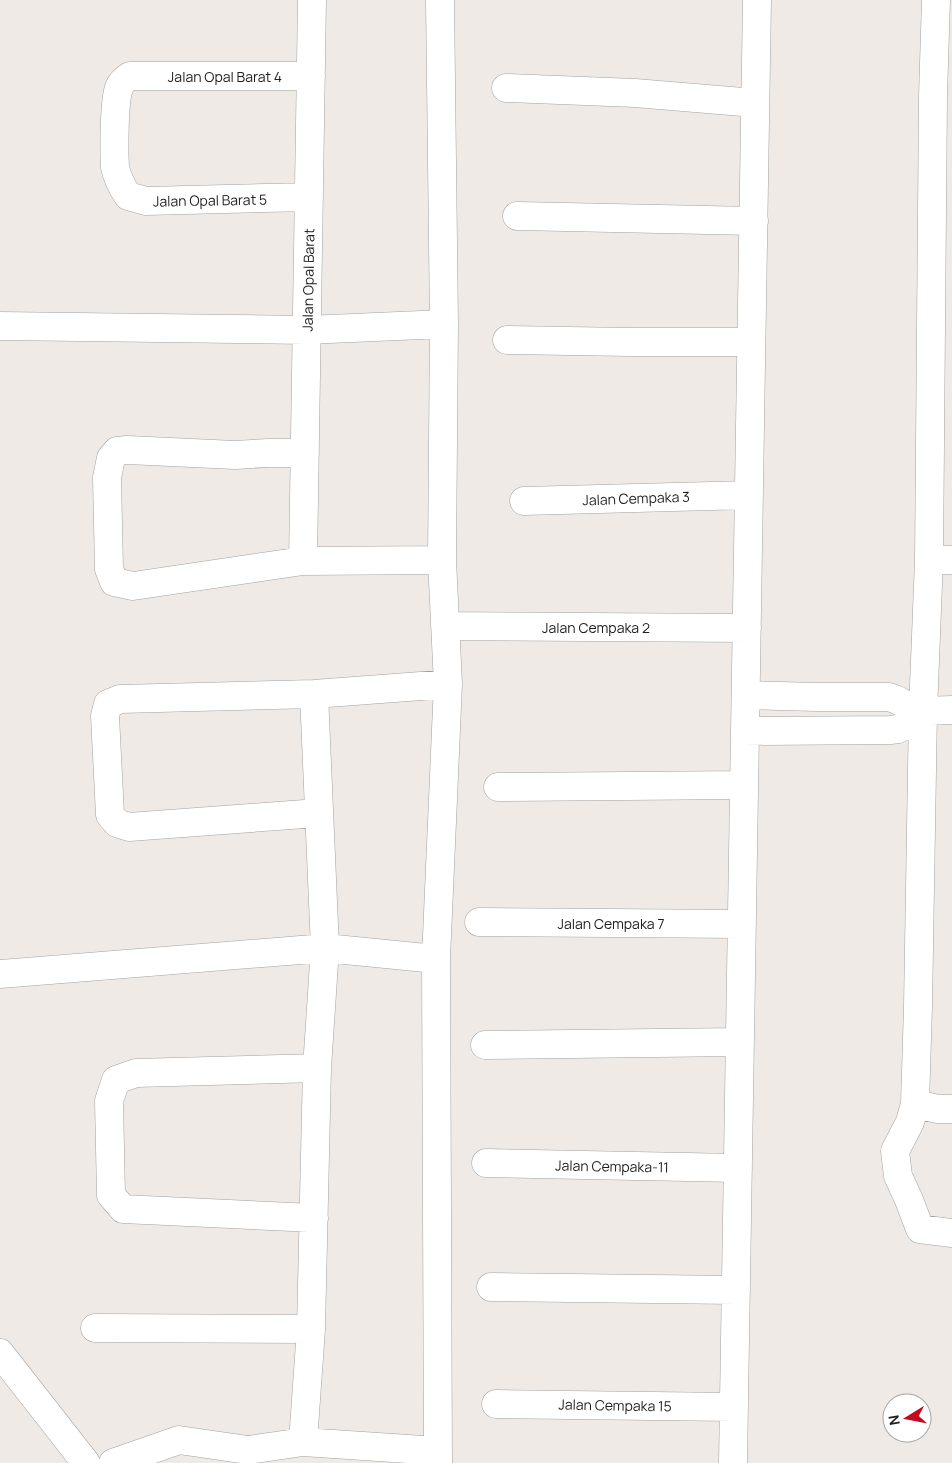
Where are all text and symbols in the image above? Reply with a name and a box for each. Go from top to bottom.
street label: Jalan Opal Barat 4 [168,67,282,86]
street label: Jalan Opal Barat 5 [153,190,267,210]
street label: Jalan Opal Barat [298,228,318,332]
street label: Jalan Cempaka 3 [582,487,690,509]
street label: Jalan Cempaka 2 [542,618,650,637]
street label: Jalan Cempaka 7 [558,914,664,933]
street label: Jalan Cempaka-11 [555,1156,669,1176]
north arrow [882,1393,932,1443]
street label: Jalan Cempaka 15 [558,1395,672,1415]
text: N [883,1414,904,1427]

